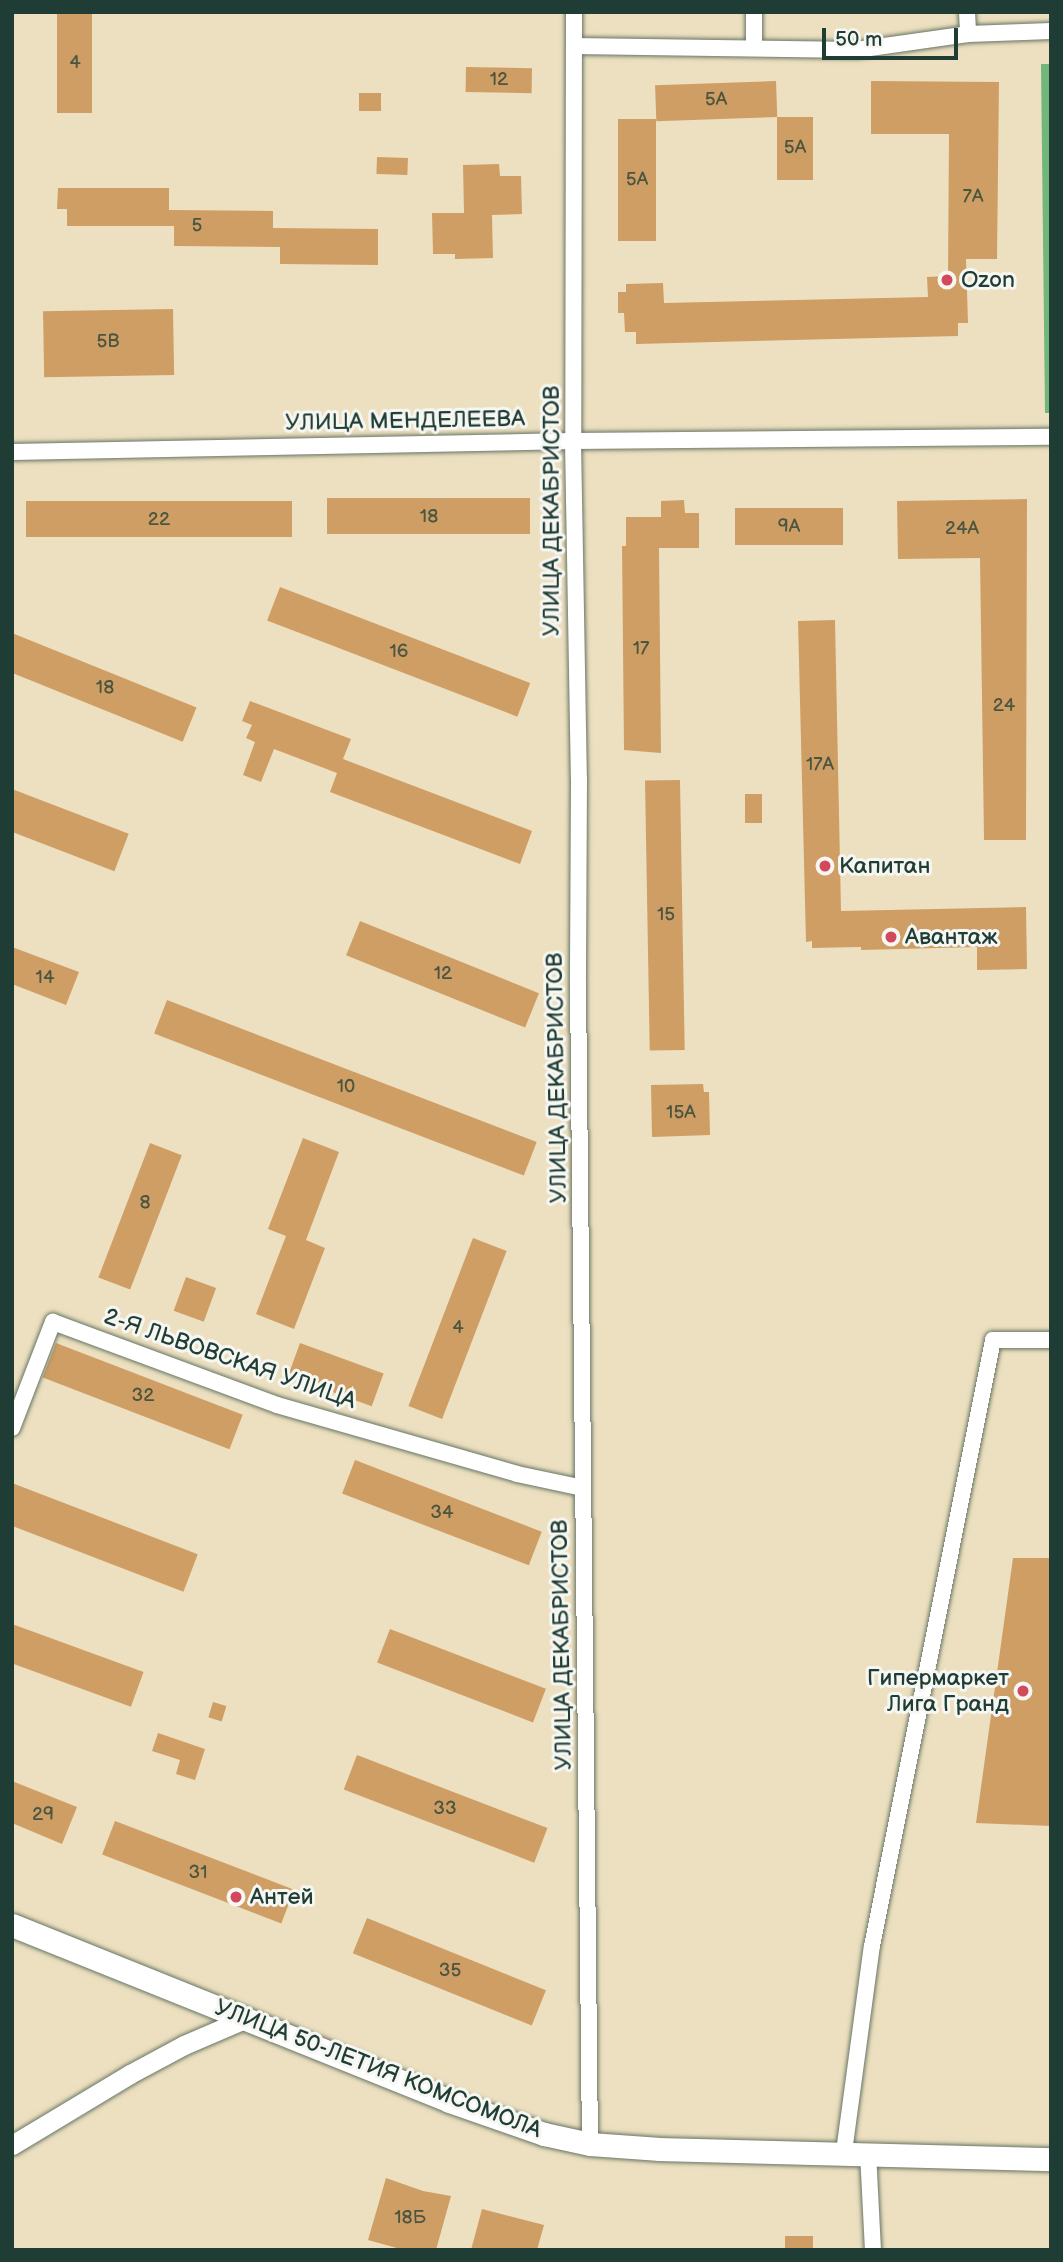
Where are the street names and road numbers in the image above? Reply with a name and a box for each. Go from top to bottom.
street label: УЛИЦА ДЕКАБРИСТОВ [538,386,566,636]
street label: УЛИЦА МЕНДЕЛЕЕВА [285,405,525,437]
street label: УЛИЦА ДЕКАБРИСТОВ [541,952,573,1204]
street label: 2-Я ЛЬВОВСКАЯ УЛИЦА [100,1303,360,1415]
street label: УЛИЦА ДЕКАБРИСТОВ [546,1519,578,1771]
street label: УЛИЦА 50-ЛЕТИЯ КОМСОМОЛА [211,1994,545,2144]

